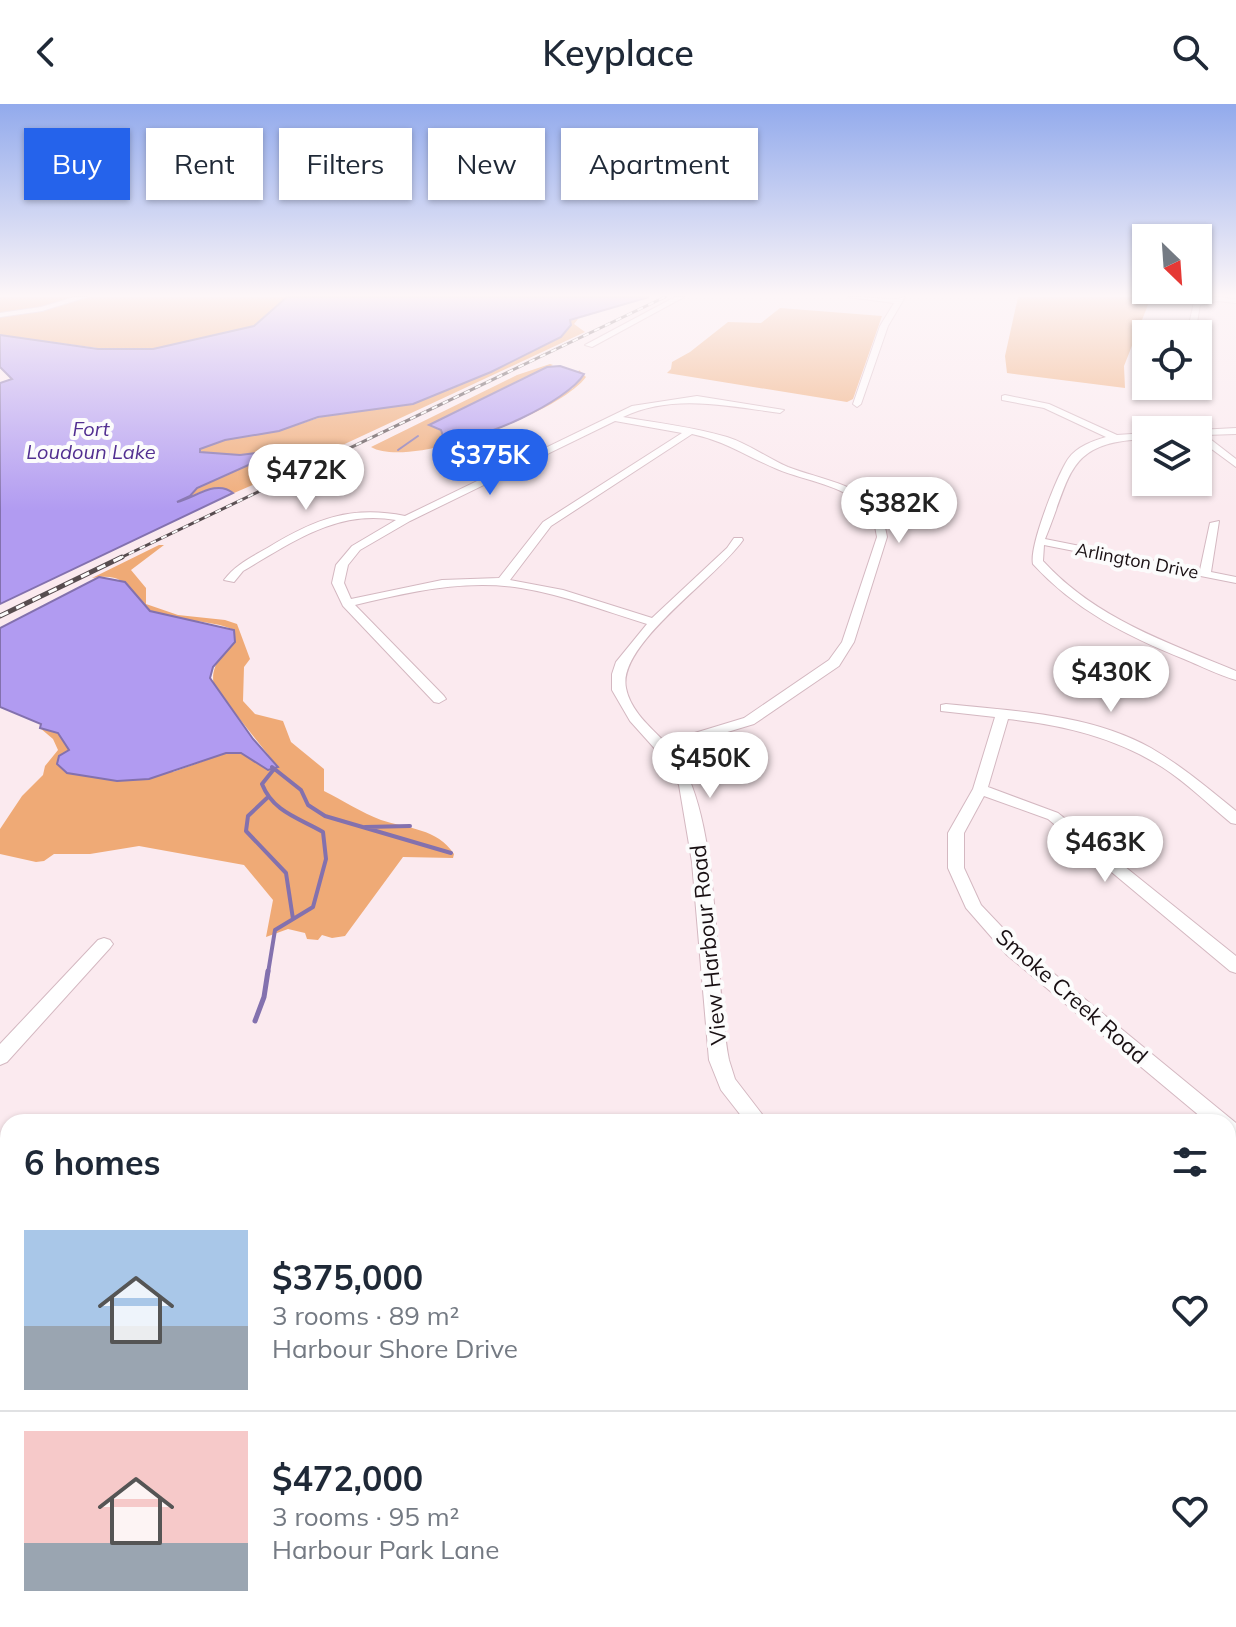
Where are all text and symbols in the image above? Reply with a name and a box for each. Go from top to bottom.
icon: back [24,30,68,74]
text: Keyplace [542,30,694,75]
icon: search [1168,30,1212,74]
chip: Buy [24,128,130,200]
chip: Rent [146,128,263,200]
chip: Filters [279,128,412,200]
chip: New [428,128,545,200]
chip: Apartment [561,128,758,200]
north arrow [1132,224,1212,304]
map controls [1132,224,1212,496]
button: locate [1132,320,1212,400]
water label: Fort Loudoun Lake [26,416,156,464]
button: layers [1132,416,1212,496]
pin: $375K [434,429,546,497]
text: $375K [450,438,530,471]
pin: $472K [250,444,362,512]
text: $472K [266,453,346,486]
pin: $382K [843,477,955,545]
text: $382K [859,486,939,519]
street label: Arlington Drive [1074,537,1201,584]
pin: $430K [1055,646,1167,714]
text: $430K [1071,655,1151,688]
pin: $450K [654,732,766,800]
text: $450K [670,741,750,774]
pin: $463K [1049,816,1161,884]
text: $463K [1065,825,1145,858]
street label: View Harbour Road [684,843,732,1047]
street label: Smoke Creek Road [990,922,1154,1070]
icon: filters [1168,1140,1212,1184]
text: 6 homes [24,1141,161,1184]
text: $375,000 [272,1256,423,1299]
icon: home [88,1262,184,1358]
icon: heart [1168,1288,1212,1332]
text: 3 rooms · 89 m² [272,1299,459,1332]
text: Harbour Shore Drive [272,1332,518,1365]
text: $472,000 [272,1457,423,1500]
icon: home [88,1463,184,1559]
icon: heart [1168,1489,1212,1533]
text: 3 rooms · 95 m² [272,1500,459,1533]
text: Harbour Park Lane [272,1533,499,1566]

